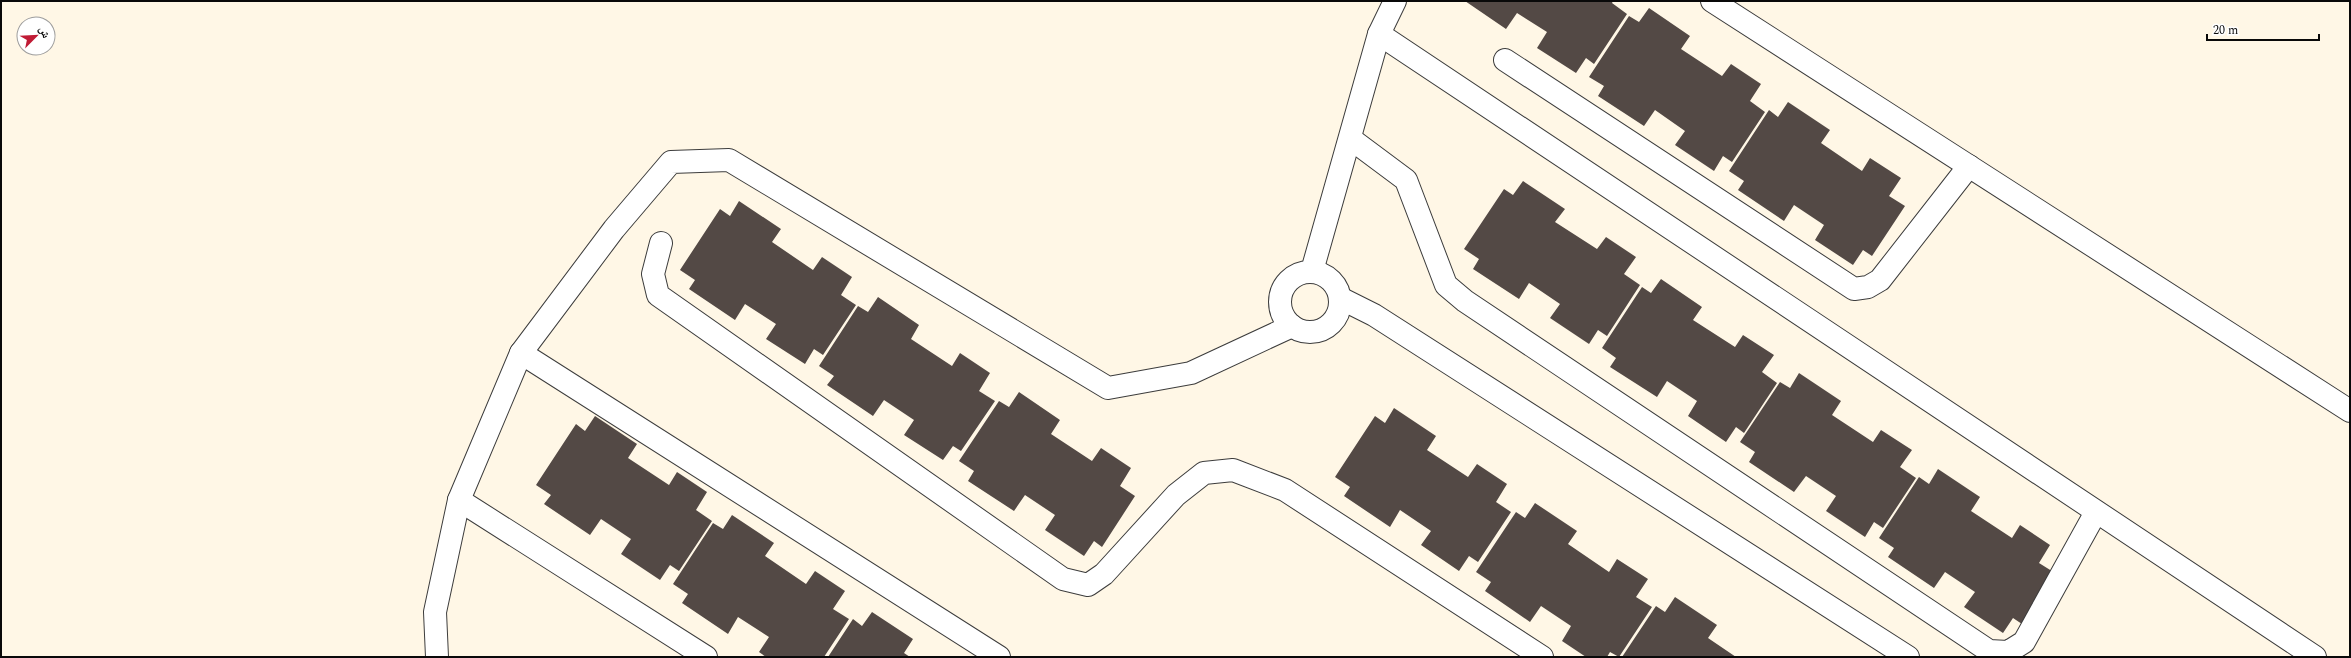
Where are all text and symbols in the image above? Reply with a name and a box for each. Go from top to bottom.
north arrow [16,16,56,56]
scale bar [2207,16,2319,42]
text: 20 m [2213,21,2238,40]
text: ش [35,23,55,41]

